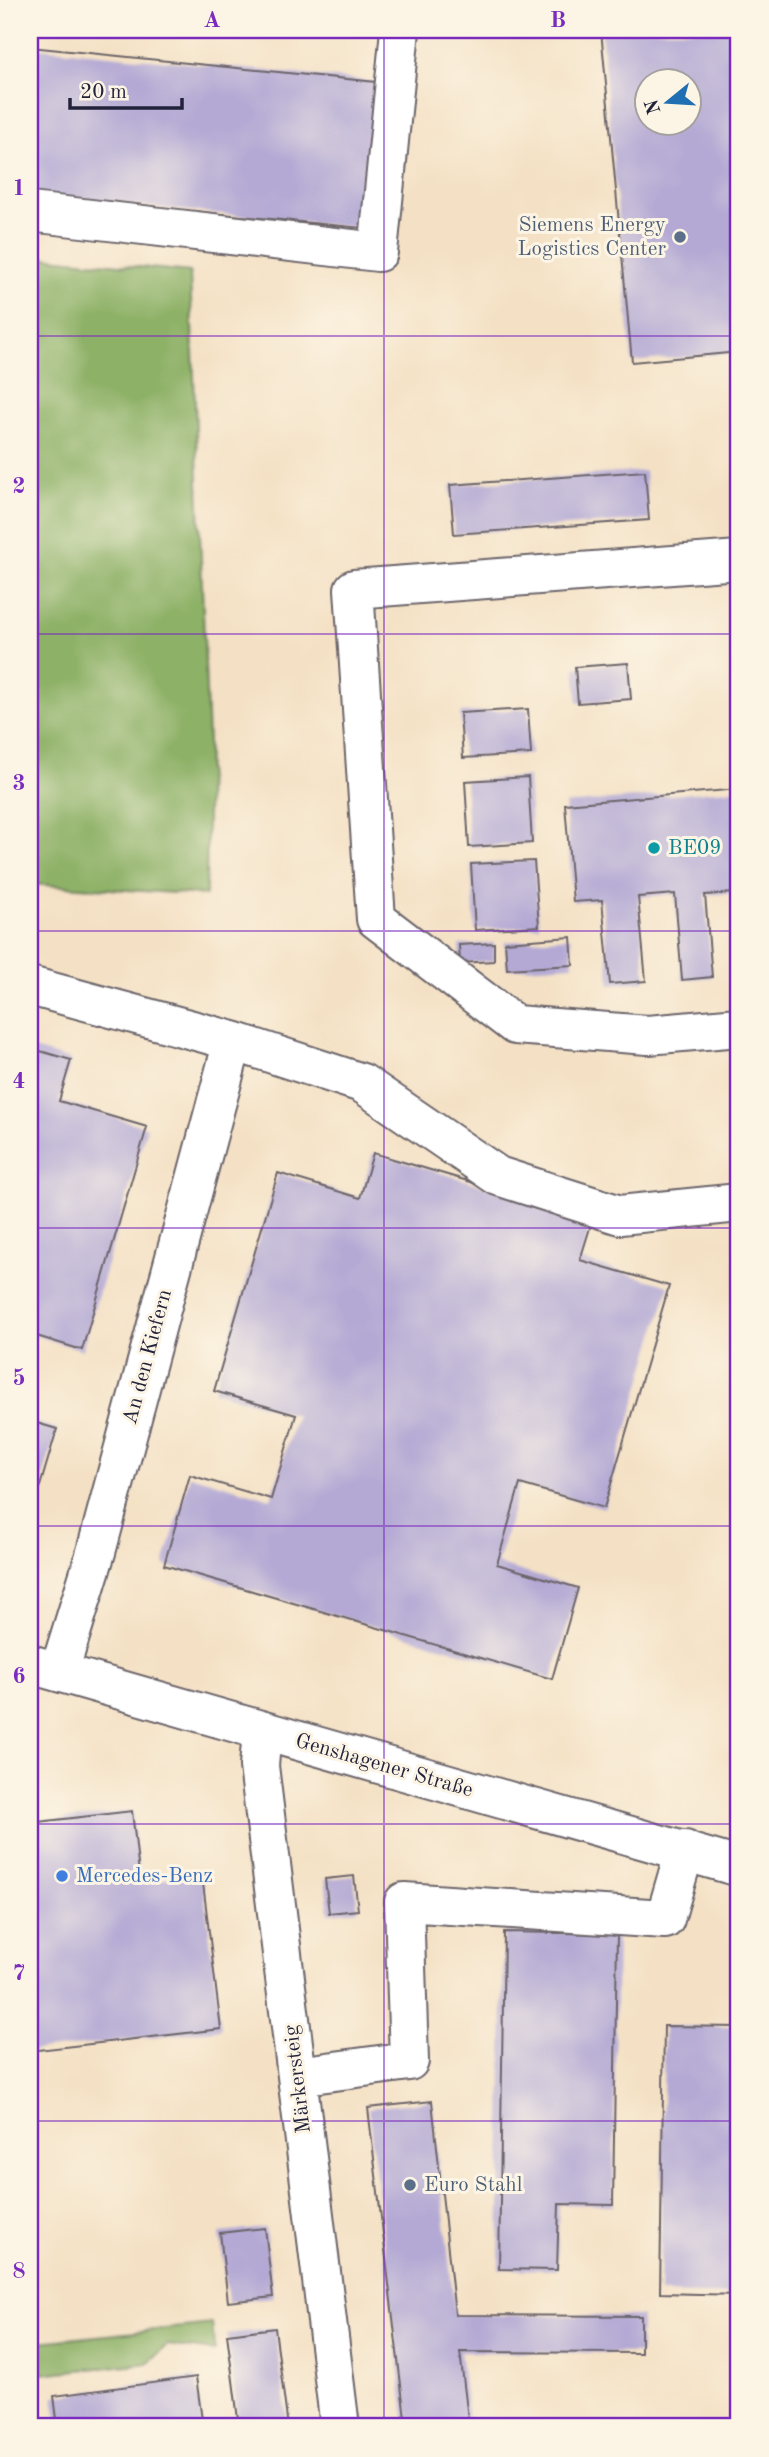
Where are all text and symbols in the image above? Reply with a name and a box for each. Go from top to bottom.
text: A [203,9,221,32]
text: B [550,9,566,32]
scale bar [70,66,182,110]
north arrow [632,66,702,136]
text: 20 m [80,82,127,103]
text: N [643,96,665,116]
text: 1 [12,177,26,200]
place label: Siemens Energy Logistics Center [518,215,666,260]
marker: Siemens Energy Logistics Center [672,229,688,245]
text: 2 [12,475,26,498]
text: 3 [12,772,26,795]
place label: BE09 [668,838,721,859]
marker: BE09 [646,840,662,856]
text: 4 [12,1070,26,1093]
street label: An den Kiefern [120,1287,176,1427]
text: 5 [12,1367,26,1390]
text: 6 [12,1665,26,1688]
street label: Genshagener Straße [293,1731,475,1801]
place label: Mercedes-Benz [76,1866,213,1887]
marker: Mercedes-Benz [54,1868,70,1884]
text: 7 [12,1962,26,1985]
street label: Märkersteig [281,2023,315,2134]
place label: Euro Stahl [424,2175,523,2196]
marker: Euro Stahl [402,2177,418,2193]
text: 8 [12,2260,26,2283]

